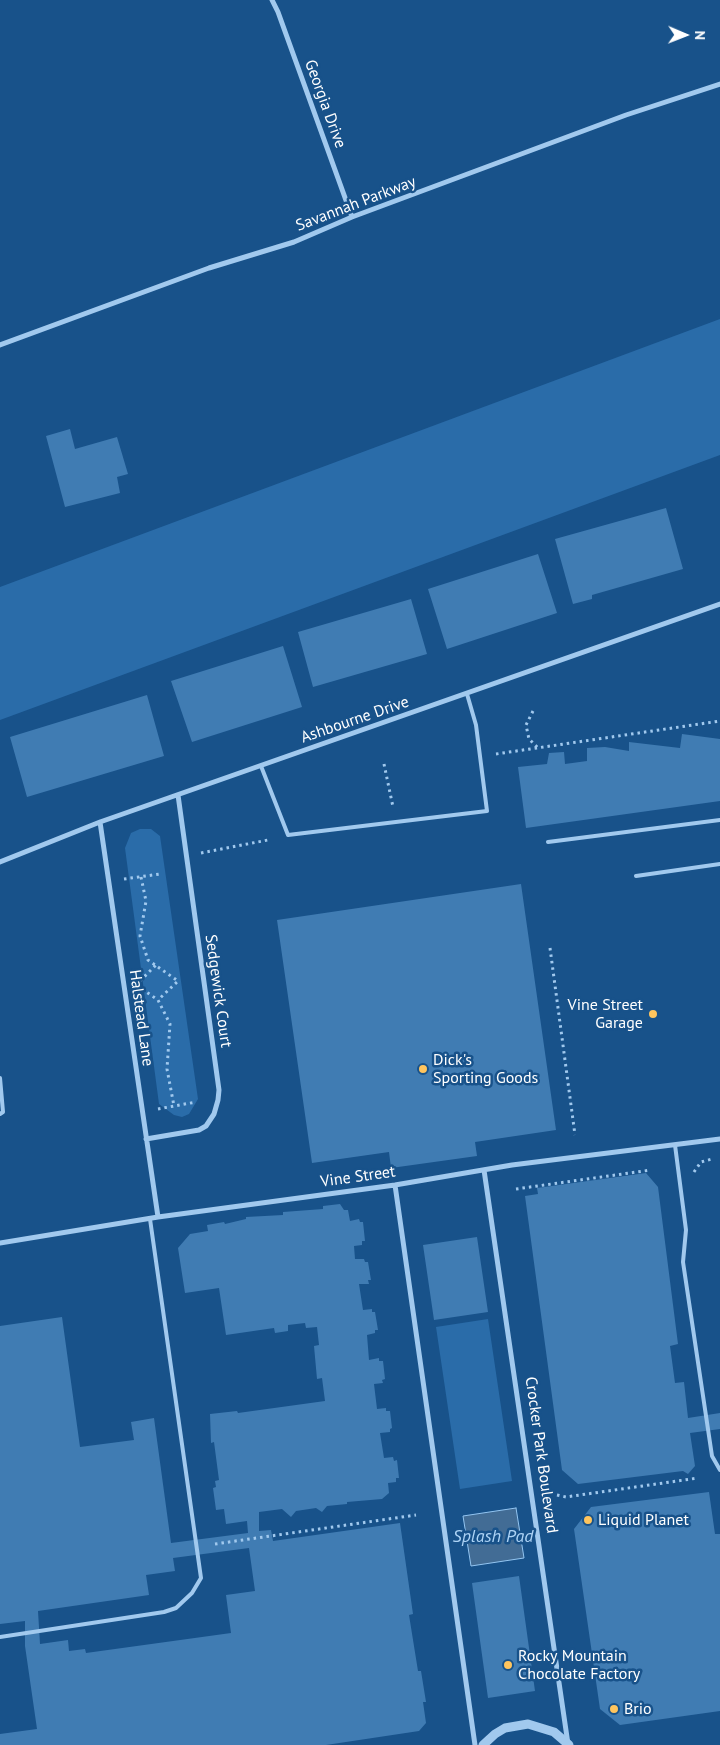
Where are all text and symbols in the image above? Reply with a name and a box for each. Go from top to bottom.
north arrow [660,10,710,60]
text: N [691,30,709,40]
street label: Georgia Drive [300,57,350,151]
street label: Savannah Parkway [293,172,419,236]
street label: Ashbourne Drive [298,693,412,747]
street label: Sedgewick Court [201,933,235,1049]
street label: Halstead Lane [125,969,157,1067]
place label: Vine Street Garage [568,995,643,1033]
marker: Vine Street Garage [647,1008,659,1020]
place label: Dick's Sporting Goods [433,1050,538,1088]
marker: Dick's Sporting Goods [417,1063,429,1075]
street label: Vine Street [319,1162,397,1192]
street label: Crocker Park Boulevard [521,1376,561,1534]
place label: Liquid Planet [598,1510,689,1530]
marker: Liquid Planet [582,1514,594,1526]
water label: Splash Pad [453,1526,533,1548]
place label: Rocky Mountain Chocolate Factory [518,1646,640,1684]
marker: Rocky Mountain Chocolate Factory [502,1659,514,1671]
place label: Brio [624,1699,652,1719]
marker: Brio [608,1703,620,1715]

